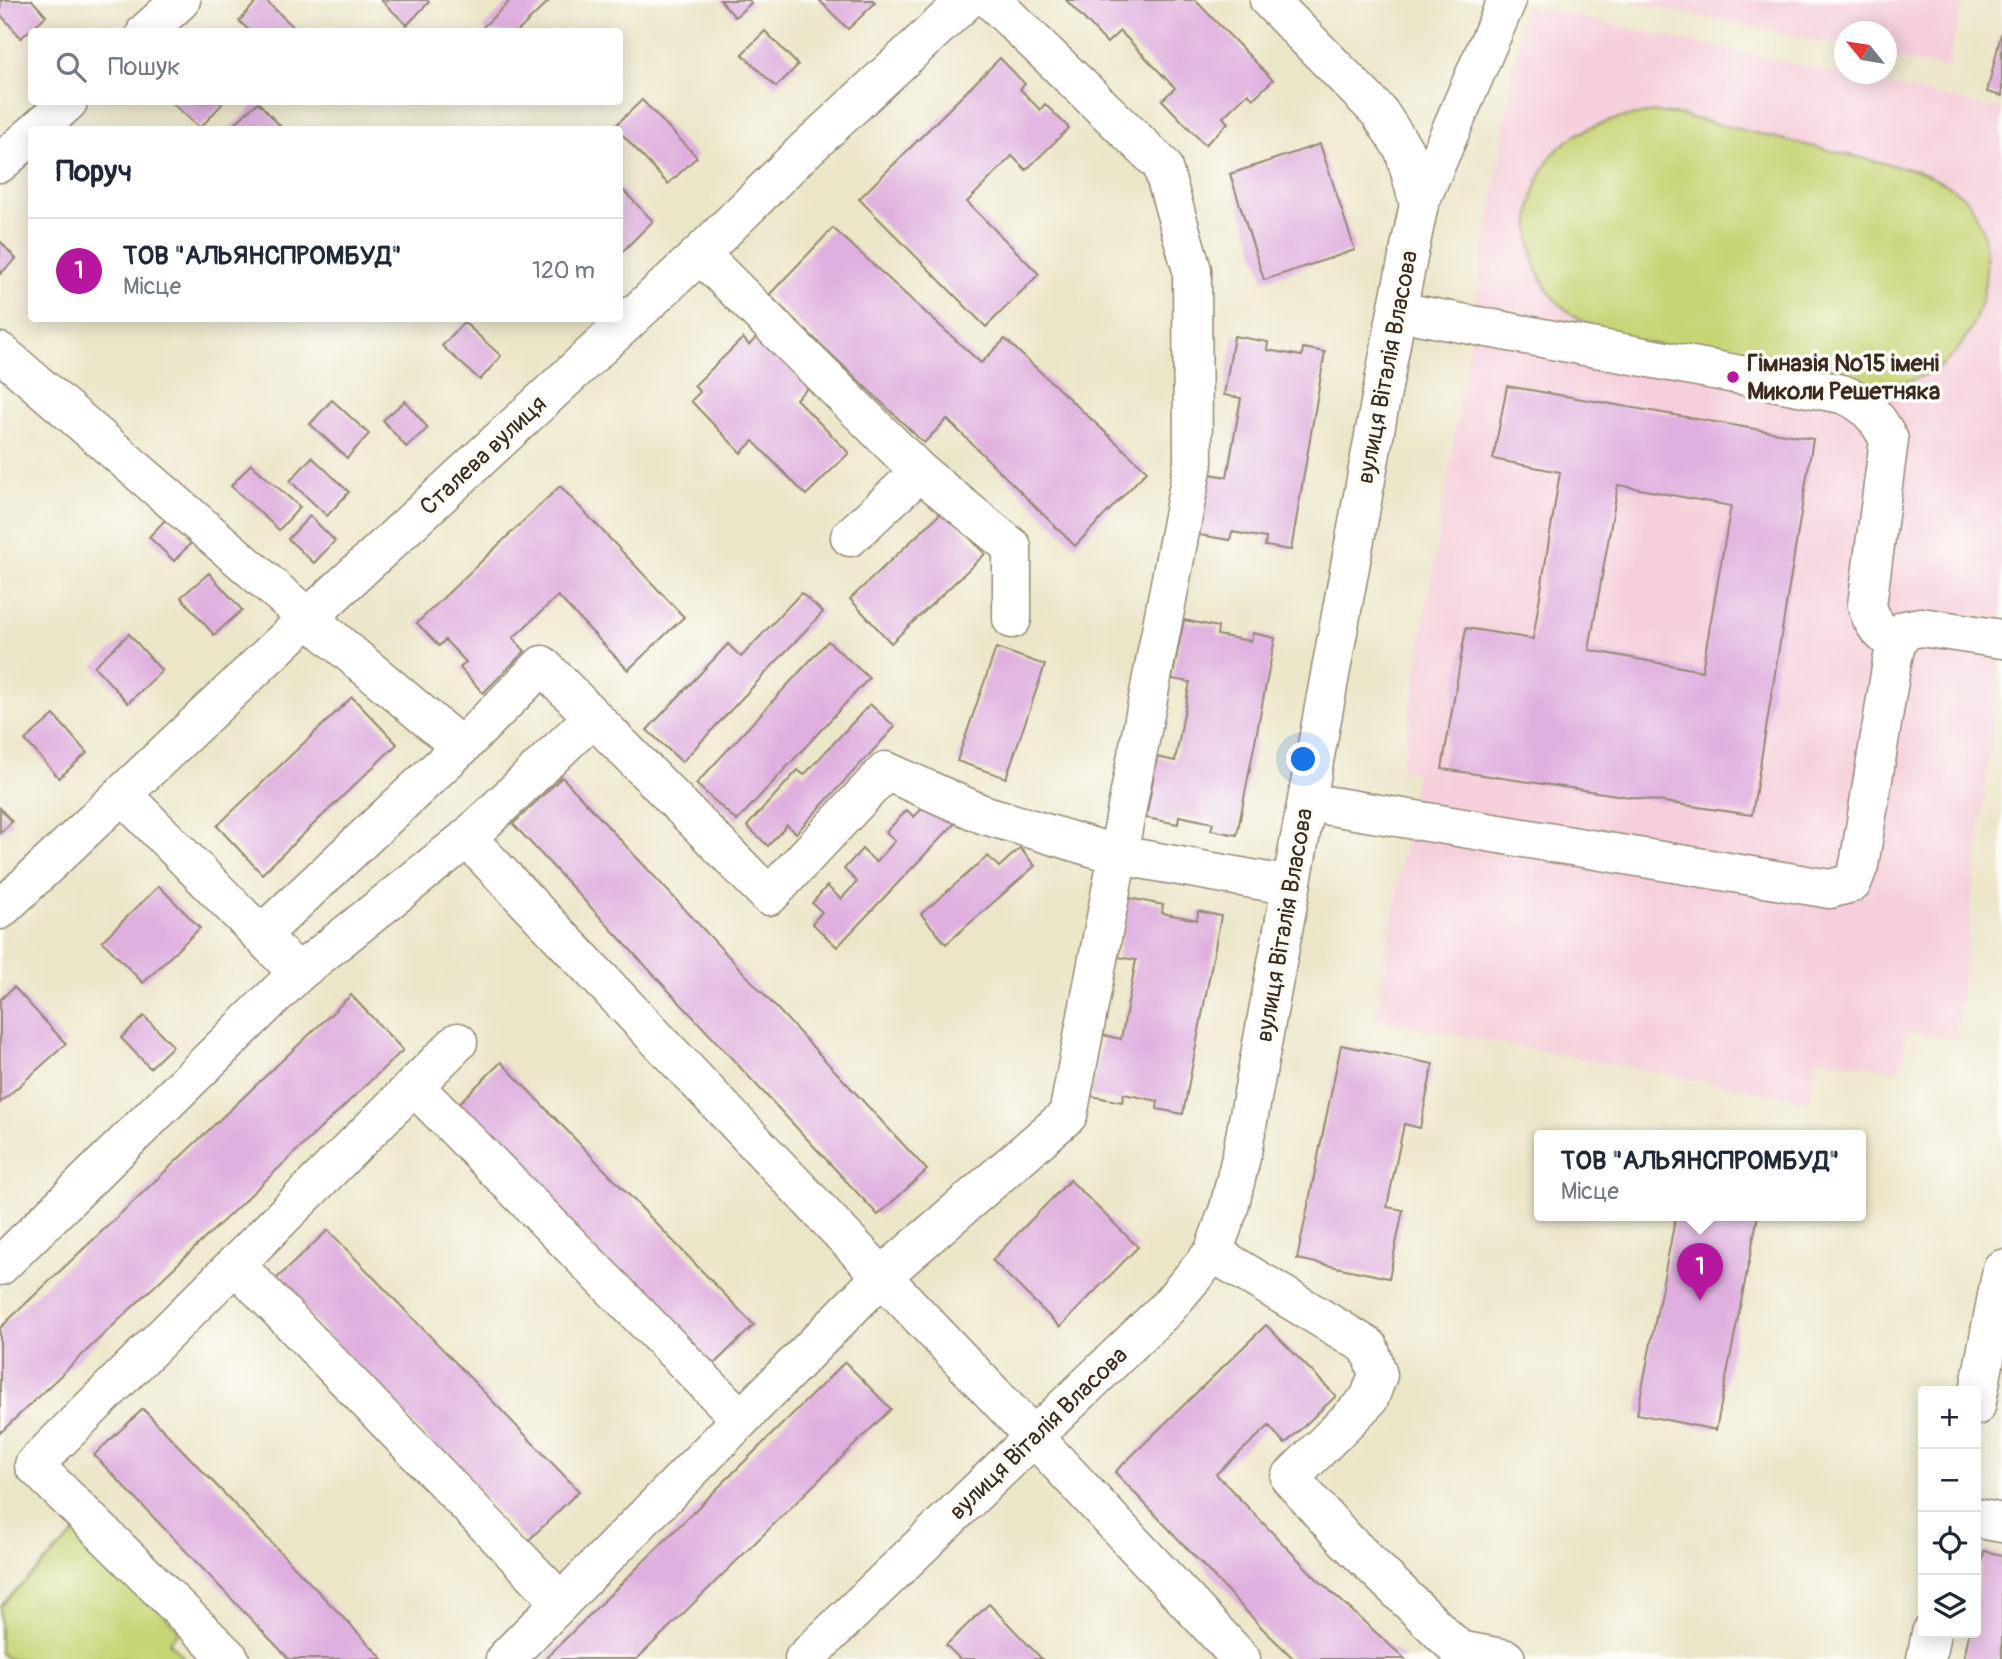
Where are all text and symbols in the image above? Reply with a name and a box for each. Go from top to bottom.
north arrow [1834,21,1897,84]
search box [28,28,623,105]
icon: search [52,48,90,86]
text: Пошук [108,51,181,83]
text: Поруч [56,153,132,190]
text: ТОВ "АЛЬЯНСПРОМБУД" [123,240,402,272]
street label: вулиця Віталія Власова [1351,248,1424,486]
text: 1 [75,256,84,285]
text: 120 m [532,256,595,285]
text: Місце [123,272,181,301]
place label: Гімназія №15 імені Миколи Решетняка [1747,349,1940,406]
marker: Гімназія №15 імені Миколи Решетняка [1725,369,1741,385]
street label: Сталева вулиця [414,389,553,521]
your location [1286,742,1320,776]
street label: вулиця Віталія Власова [1250,806,1319,1044]
popup [1534,1130,1866,1221]
text: ТОВ "АЛЬЯНСПРОМБУД" [1561,1145,1839,1177]
text: Місце [1561,1177,1619,1206]
pin: 1 [1677,1243,1723,1301]
street label: вулиця Віталія Власова [943,1341,1134,1526]
map controls [1918,1386,1981,1638]
button: + [1918,1386,1981,1449]
button: − [1918,1449,1981,1512]
button: locate [1918,1512,1981,1575]
button: layers [1918,1575,1981,1638]

